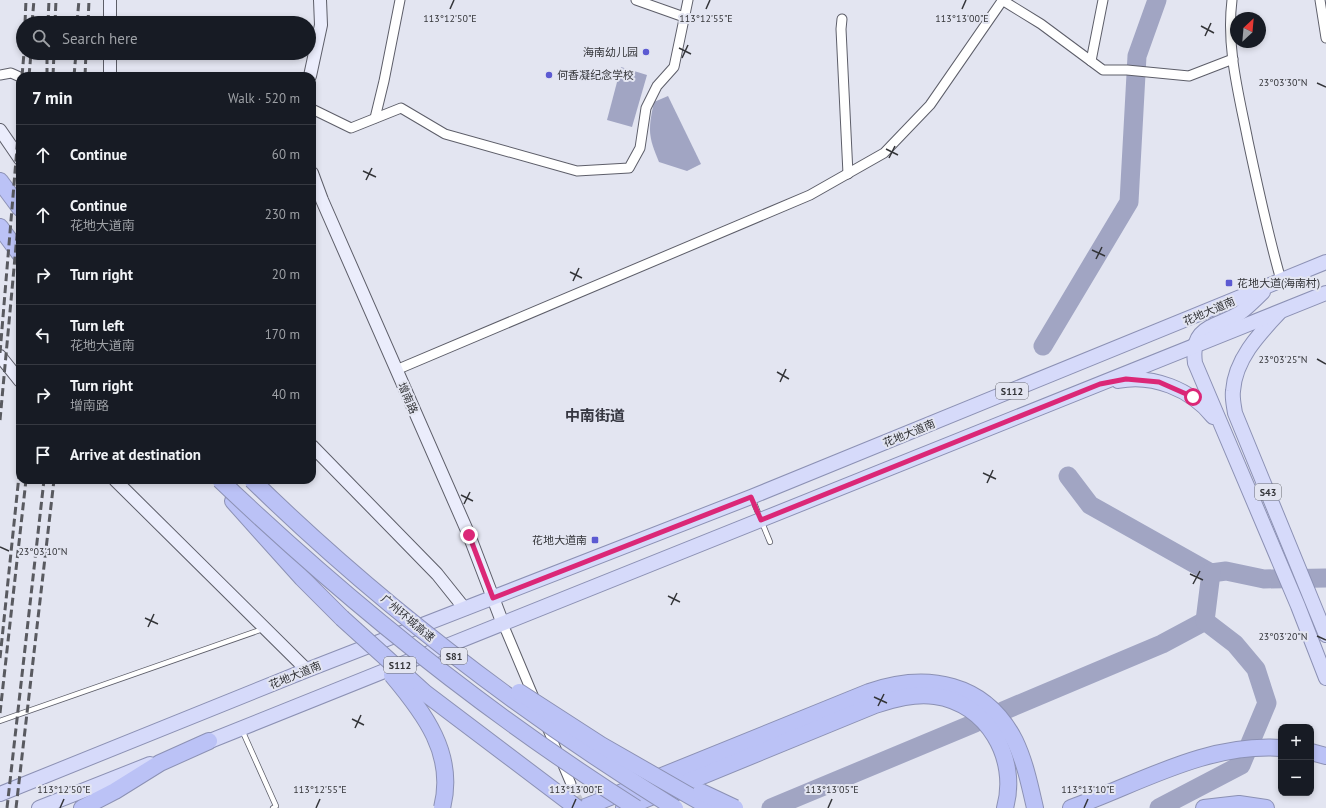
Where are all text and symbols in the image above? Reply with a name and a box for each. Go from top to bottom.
text: 113°12'50"E [423,12,477,25]
text: 113°12'55"E [679,12,733,25]
text: 113°13'00"E [935,12,989,25]
north arrow [1230,12,1266,48]
search box [16,16,316,60]
icon: search [30,27,52,49]
text: Search here [62,29,138,48]
place label: 海南幼儿园 [583,45,638,59]
marker: 海南幼儿园 [641,47,651,57]
place label: 何香凝纪念学校 [557,68,634,82]
marker: 何香凝纪念学校 [544,70,554,80]
text: 23°03'30"N [1258,76,1308,89]
text: 7 min [32,87,73,109]
text: Walk · 520 m [228,90,300,107]
icon: ahead [32,144,54,166]
text: Continue [70,145,127,164]
text: 60 m [272,146,300,163]
text: Continue [70,196,127,215]
icon: ahead [32,204,54,226]
text: 230 m [265,206,300,223]
text: 花地大道南 [70,217,135,234]
icon: right [32,264,54,286]
text: Turn right [70,265,133,284]
text: 20 m [272,266,300,283]
place label: 花地大道(海南村) [1237,276,1320,290]
marker: 花地大道(海南村) [1224,278,1234,288]
street label: 花地大道南 [1181,294,1237,328]
text: Turn left [70,316,124,335]
icon: left [32,324,54,346]
text: 170 m [265,326,300,343]
text: 花地大道南 [70,337,135,354]
text: 23°03'25"N [1258,353,1308,366]
text: Turn right [70,376,133,395]
street label: 增南路 [395,380,421,416]
road number: S112 [996,383,1028,399]
icon: right [32,384,54,406]
text: 40 m [272,386,300,403]
route start [1184,388,1202,406]
text: 增南路 [70,397,109,414]
district label: 中南街道 [565,406,625,425]
street label: 花地大道南 [881,416,937,450]
icon: arrive [32,444,54,466]
text: Arrive at destination [70,445,201,464]
road number: S43 [1255,484,1281,500]
route end [460,526,478,544]
place label: 花地大道南 [532,533,587,547]
marker: 花地大道南 [590,535,600,545]
text: 23°03'10"N [18,545,68,558]
street label: 广州环城高速 [378,591,438,645]
text: 23°03'20"N [1258,630,1308,643]
road number: S81 [441,648,467,664]
road number: S112 [384,657,416,673]
street label: 花地大道南 [267,658,323,692]
map controls [1278,724,1314,796]
button: + [1278,724,1314,760]
button: − [1278,760,1314,796]
text: 113°12'50"E [37,783,91,796]
text: 113°12'55"E [293,783,347,796]
text: 113°13'00"E [549,783,603,796]
text: 113°13'05"E [805,783,859,796]
text: 113°13'10"E [1061,783,1115,796]

